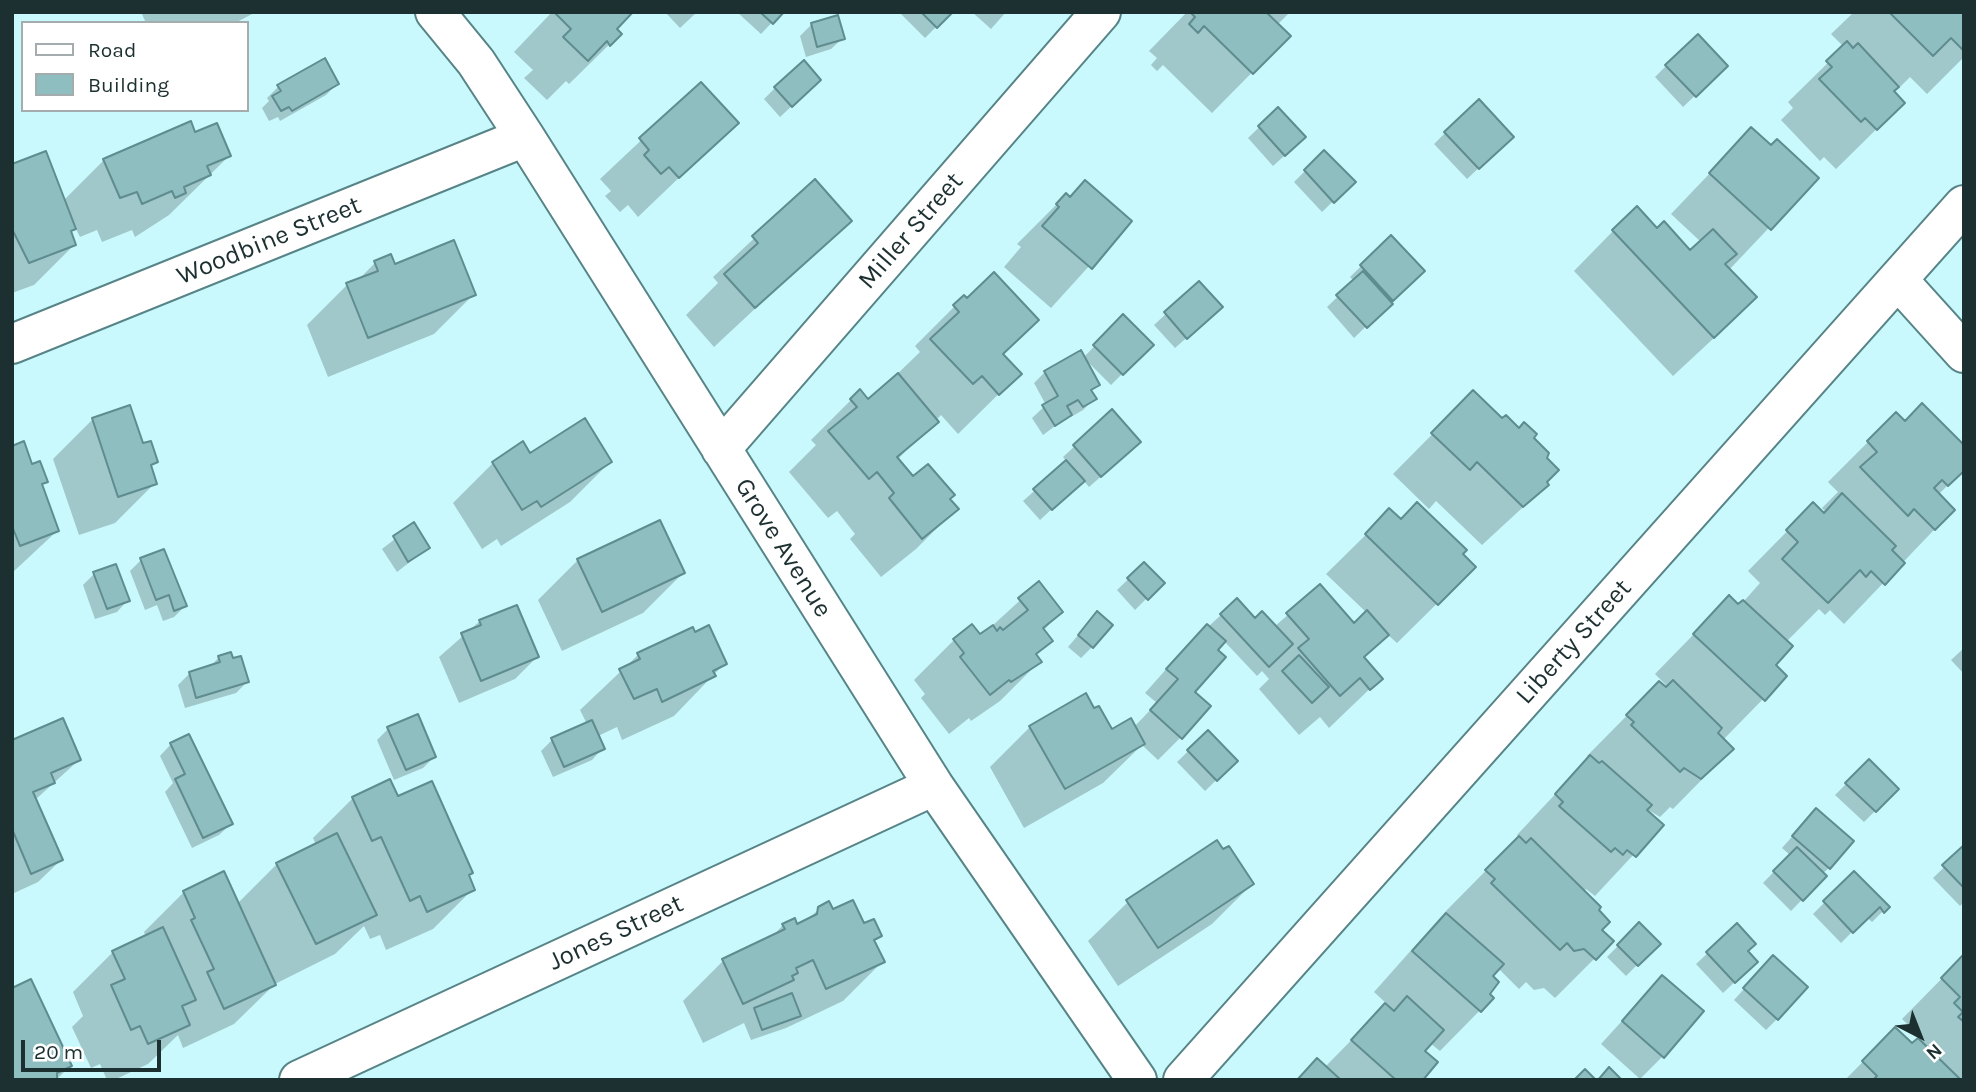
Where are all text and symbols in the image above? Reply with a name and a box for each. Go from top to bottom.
legend [21,21,248,112]
text: Road [88,38,136,62]
text: Building [88,73,169,97]
street label: Miller Street [852,166,970,296]
street label: Woodbine Street [172,190,366,292]
street label: Grove Avenue [728,473,838,623]
street label: Liberty Street [1510,573,1638,711]
street label: Jones Street [544,888,688,978]
north arrow [1885,1001,1955,1071]
scale bar [24,1026,164,1070]
text: N [1922,1039,1946,1064]
text: 20 m [34,1040,83,1064]

